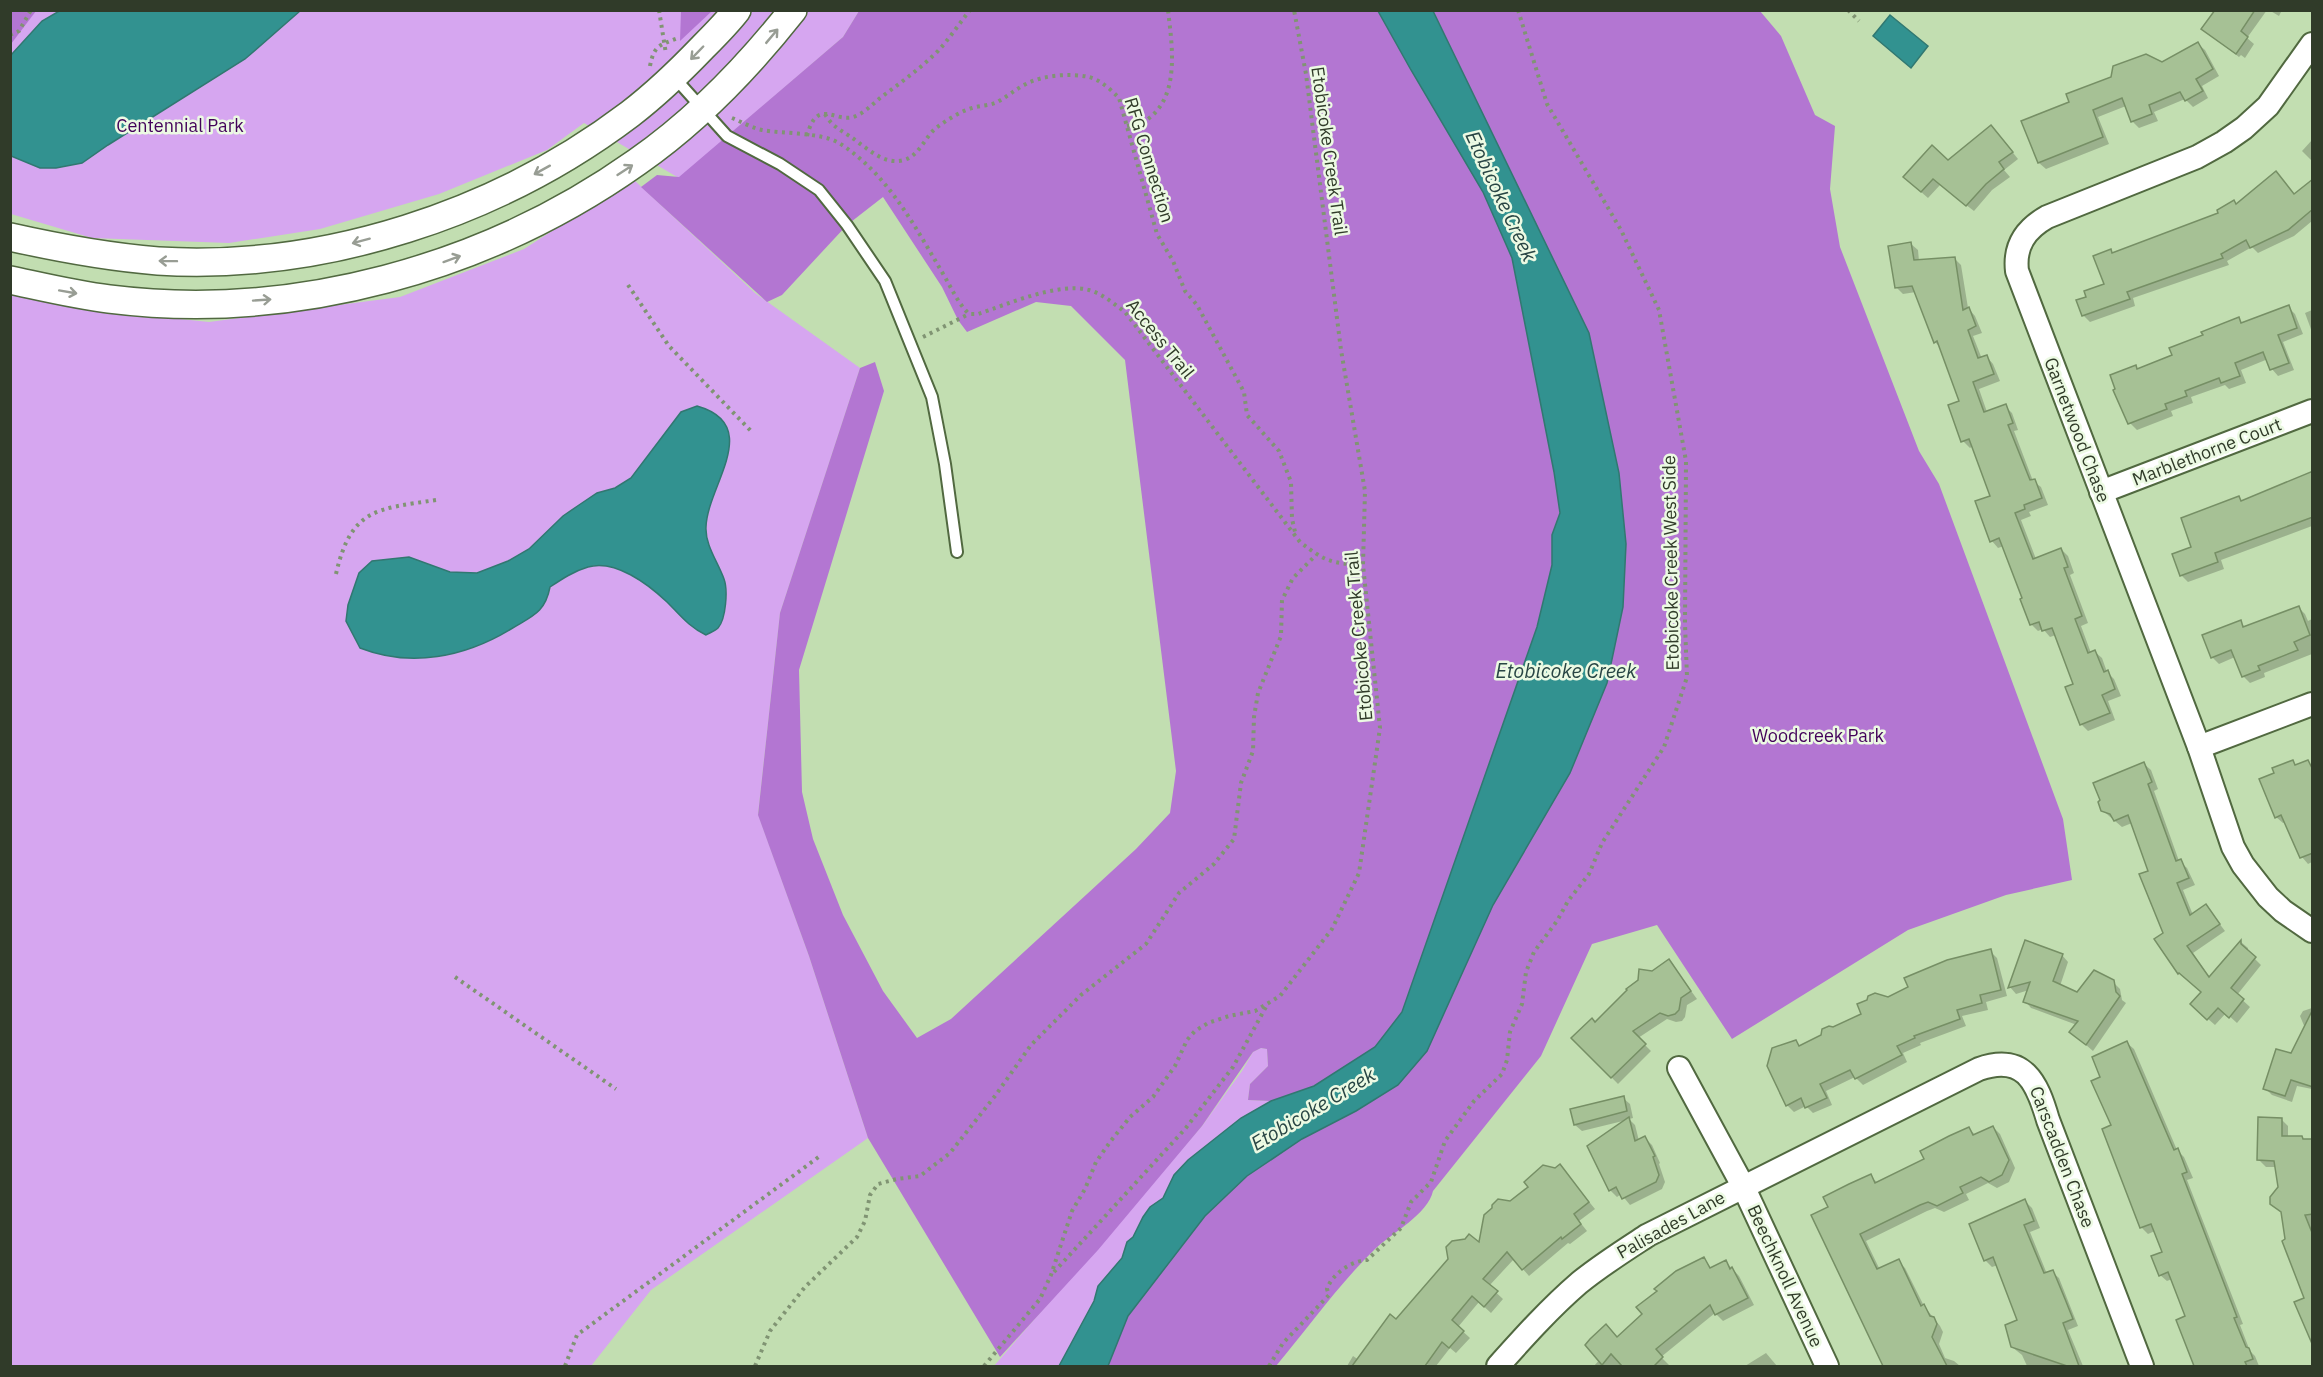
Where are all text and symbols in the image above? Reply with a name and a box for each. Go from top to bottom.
one-way arrow [765,29,779,44]
one-way arrow [690,45,704,60]
street label: Etobicoke Creek Trail [1306,65,1353,237]
street label: RFG Connection [1120,94,1179,225]
park label: Centennial Park [116,114,244,137]
water label: Etobicoke Creek [1459,126,1544,266]
one-way arrow [534,164,551,176]
one-way arrow [616,164,633,176]
one-way arrow [352,236,371,247]
one-way arrow [442,252,461,263]
one-way arrow [159,255,179,267]
one-way arrow [57,287,77,298]
one-way arrow [251,294,271,305]
street label: Access Trail [1121,294,1200,383]
street label: Garnetwood Chase [2039,354,2116,506]
street label: Marblethorne Court [2129,412,2285,491]
street label: Etobicoke Creek West Side [1657,455,1684,671]
street label: Etobicoke Creek Trail [1340,550,1377,722]
water label: Etobicoke Creek [1496,657,1637,684]
park label: Woodcreek Park [1752,724,1884,747]
water label: Etobicoke Creek [1245,1060,1381,1156]
street label: Carscadden Chase [2025,1083,2100,1231]
street label: Palisades Lane [1613,1185,1729,1264]
street label: Beechknoll Avenue [1742,1201,1829,1351]

